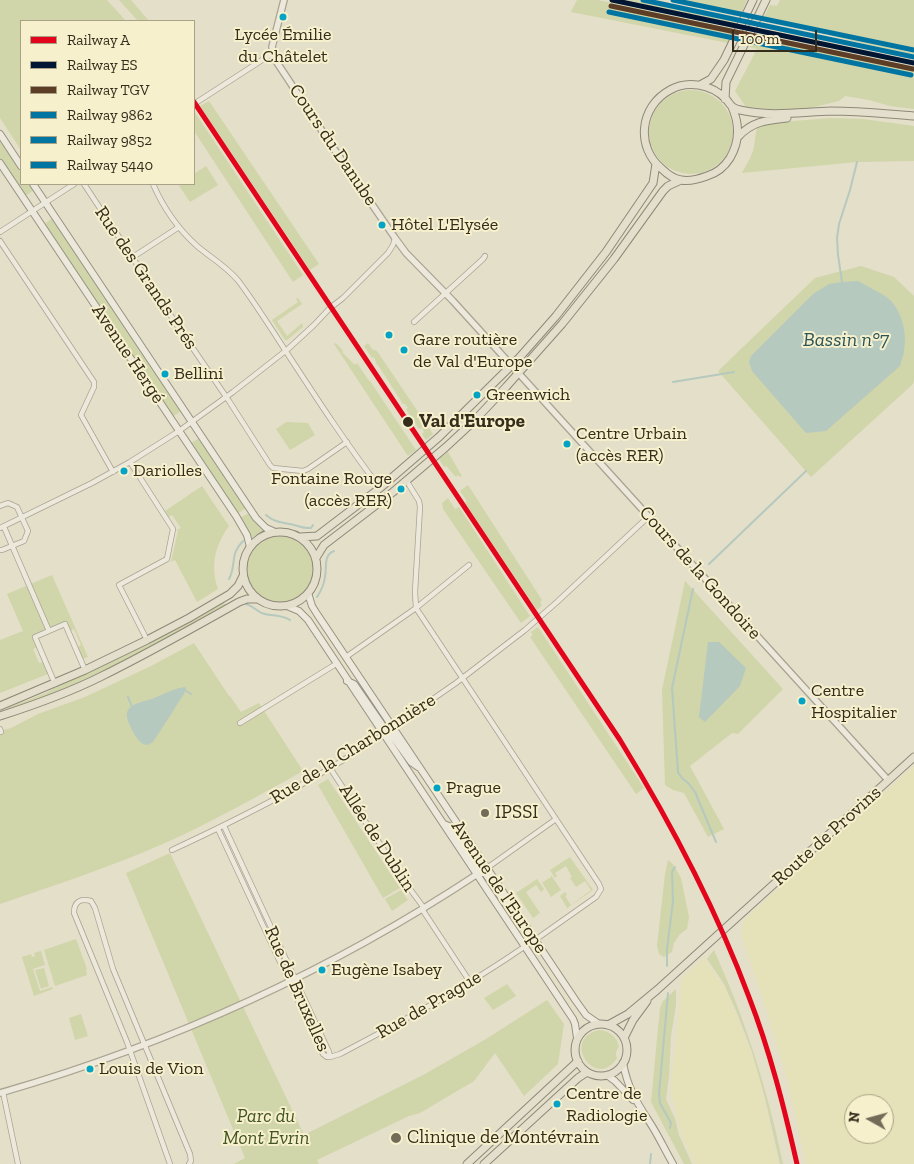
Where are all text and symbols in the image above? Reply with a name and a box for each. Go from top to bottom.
marker: Lycée Émilie du Châtelet [278,12,288,22]
legend [20,20,195,185]
scale bar [734,20,819,52]
place label: Lycée Émilie du Châtelet [235,24,331,66]
text: 100 m [740,30,779,48]
text: Railway A [67,31,130,49]
text: Railway ES [67,56,137,74]
street label: Cours du Danube [284,80,382,210]
text: Railway TGV [67,81,150,99]
text: Railway 9862 [67,106,152,124]
text: Railway 9852 [67,131,152,149]
text: Railway 5440 [67,156,153,174]
street label: Rue des Grands Prés [90,202,202,354]
place label: Hôtel L'Elysée [391,214,498,236]
marker: Hôtel L'Elysée [377,220,387,230]
street label: Avenue Hergé [86,300,170,408]
water label: Bassin n°7 [803,328,889,352]
place label: Gare routière de Val d'Europe [413,329,533,372]
unlabelled marker [384,330,394,340]
marker: Gare routière de Val d'Europe [399,345,409,355]
place label: Bellini [174,363,223,385]
marker: Bellini [160,369,170,379]
place label: Greenwich [486,384,570,406]
marker: Greenwich [472,390,482,400]
place label: Val d'Europe [419,411,525,433]
marker: Val d'Europe [401,415,415,429]
place label: Centre Urbain (accès RER) [576,423,687,466]
marker: Centre Urbain (accès RER) [562,439,572,449]
place label: Dariolles [133,460,202,482]
marker: Dariolles [119,466,129,476]
place label: Fontaine Rouge (accès RER) [271,468,392,510]
marker: Fontaine Rouge (accès RER) [396,484,406,494]
street label: Cours de la Gondoire [634,502,766,644]
place label: Centre Hospitalier [811,680,897,722]
street label: Rue de la Charbonnière [266,689,440,809]
marker: Centre Hospitalier [797,696,807,706]
place label: Prague [446,777,501,799]
street label: Allée de Dublin [334,780,420,896]
street label: Route de Provins [768,781,886,891]
marker: Prague [432,783,442,793]
place label: IPSSI [495,802,538,824]
marker: IPSSI [479,807,491,819]
street label: Avenue de l'Europe [446,816,552,958]
street label: Rue de Bruxelles [259,923,335,1055]
place label: Eugène Isabey [331,959,442,981]
marker: Eugène Isabey [317,965,327,975]
street label: Rue de Prague [372,966,486,1044]
place label: Louis de Vion [99,1058,203,1080]
marker: Louis de Vion [85,1064,95,1074]
place label: Centre de Radiologie [566,1083,647,1126]
north arrow [844,1094,894,1144]
marker: Centre de Radiologie [552,1099,562,1109]
park label: Parc du Mont Evrin [223,1106,309,1150]
text: N [846,1111,864,1124]
place label: Clinique de Montévrain [407,1127,599,1149]
marker: Clinique de Montévrain [389,1131,403,1145]

